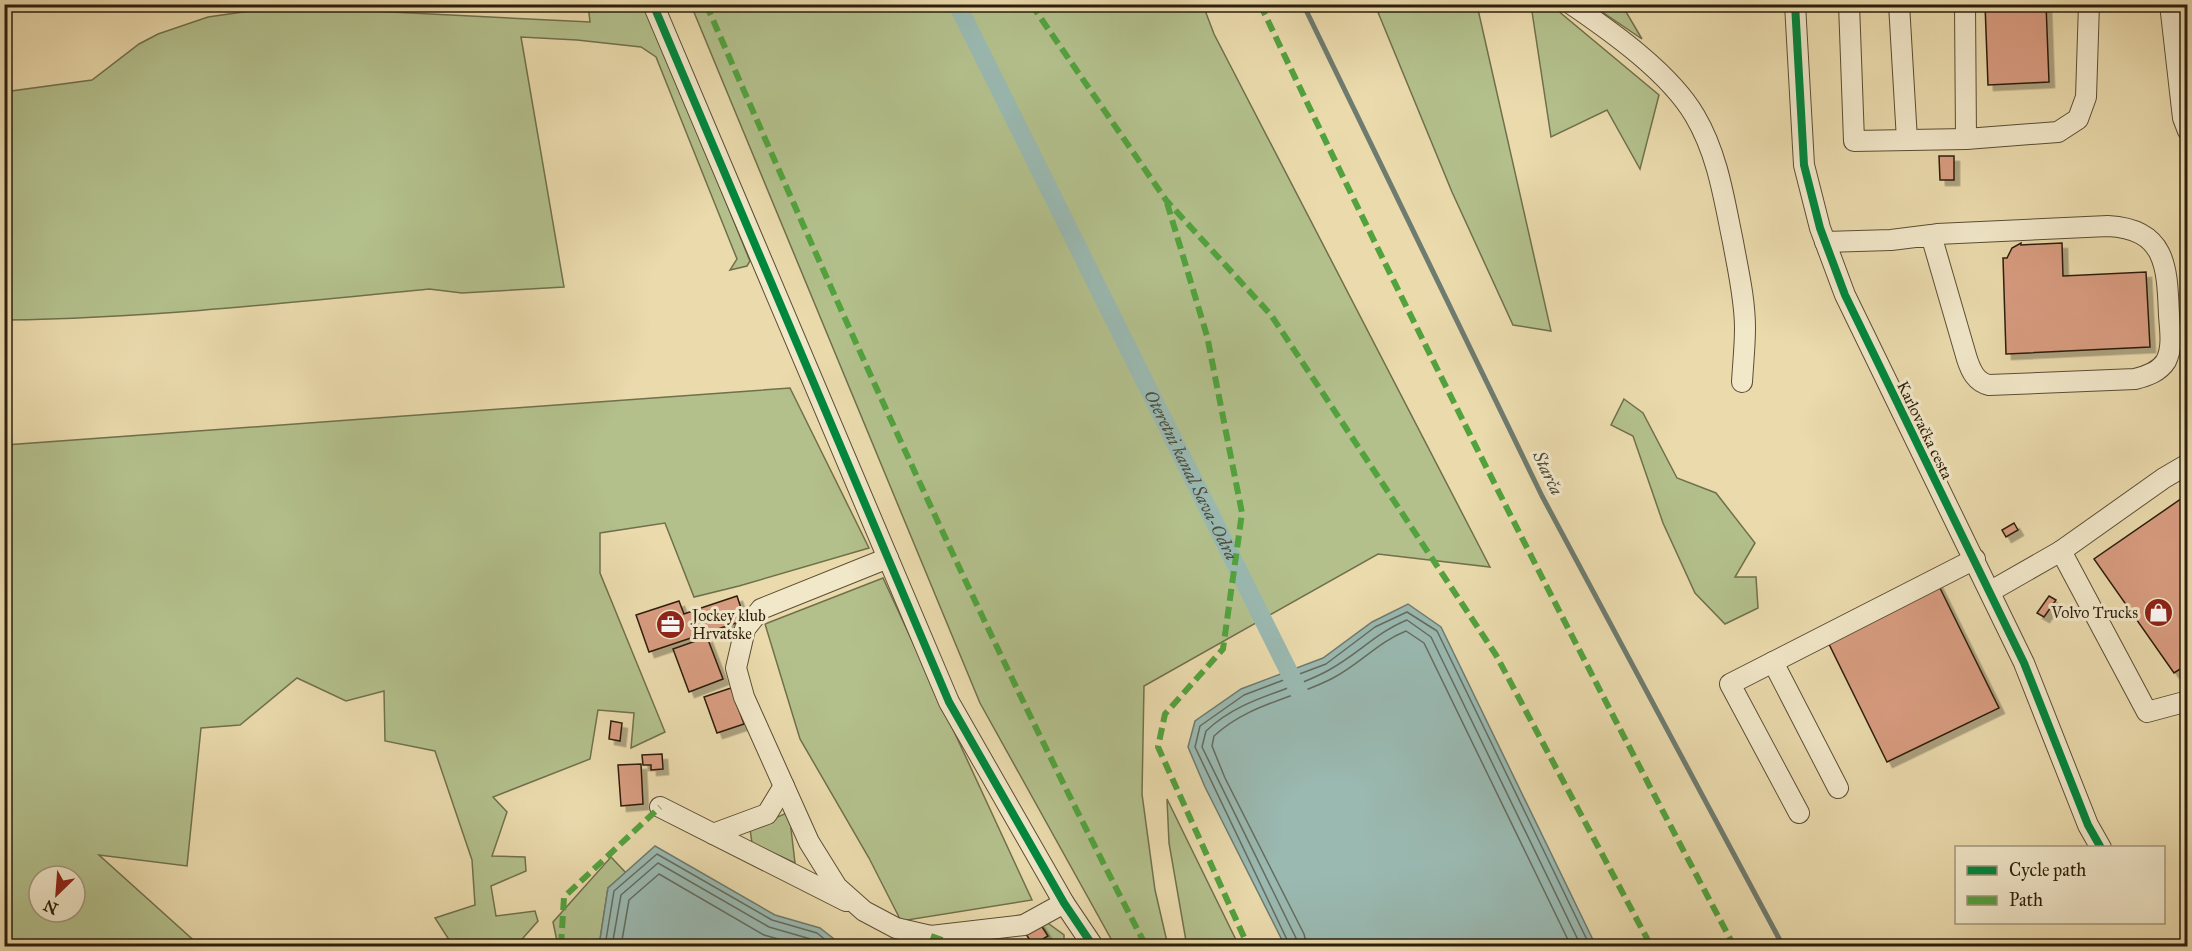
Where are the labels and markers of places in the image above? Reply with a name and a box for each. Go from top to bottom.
shop icon: Volvo Trucks [2143,596,2175,628]
place label: Volvo Trucks [2050,603,2138,622]
place label: Jockey klub Hrvatske [690,606,766,643]
office icon: Jockey klub Hrvatske [655,608,687,640]

